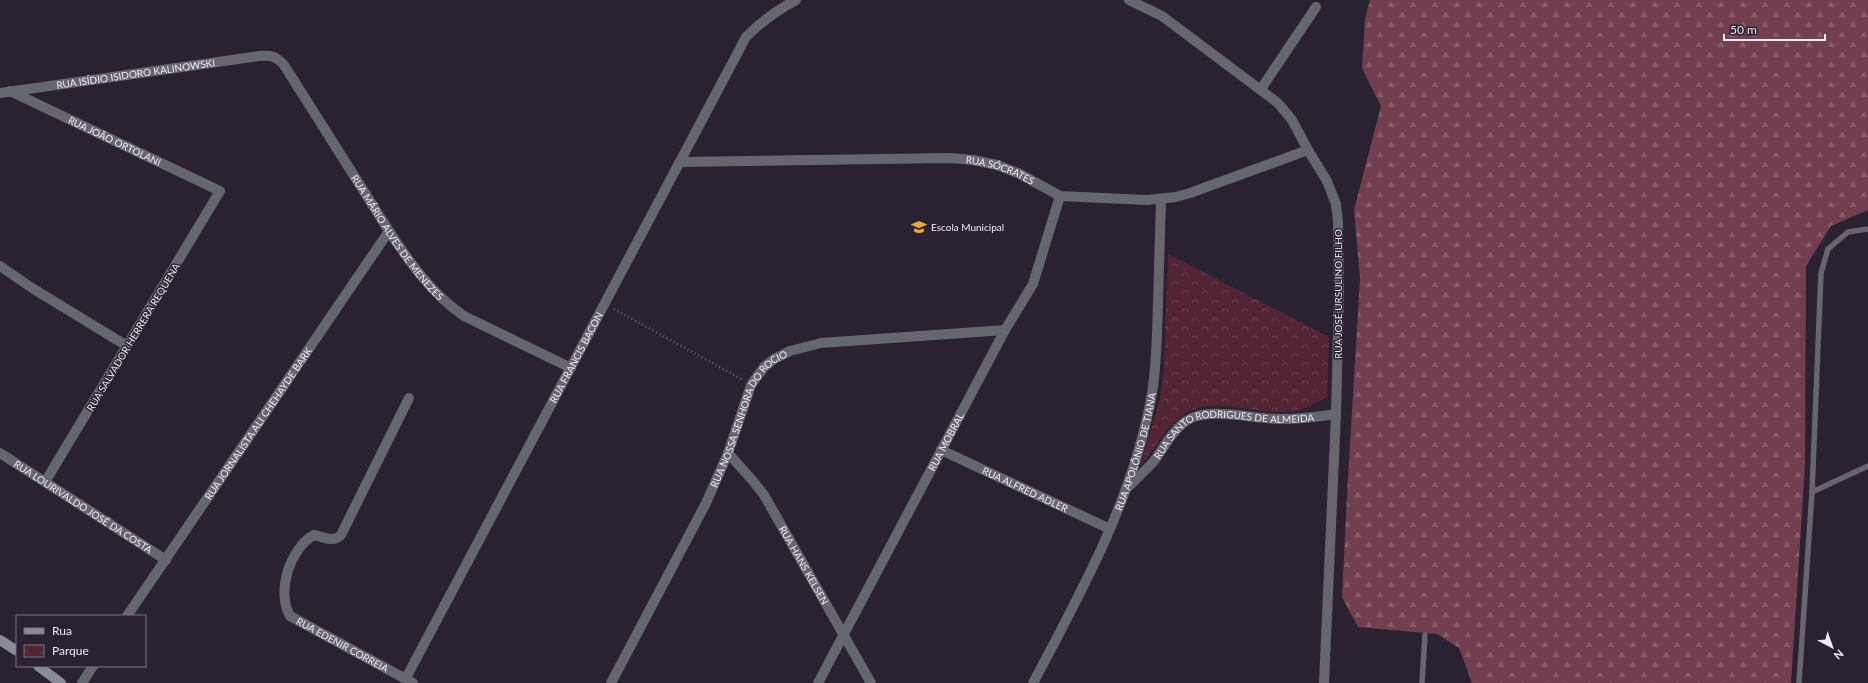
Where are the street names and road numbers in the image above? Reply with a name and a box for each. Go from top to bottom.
street label: RUA ISÍDIO ISIDORO KALINOWSKI [56,56,216,91]
street label: RUA JOÃO ORTOLANI [66,114,163,168]
street label: RUA SÓCRATES [965,153,1037,187]
street label: RUA MÁRIO ALVES DE MENEZES [349,172,446,302]
street label: RUA JOSÉ URSULINO FILHO [1332,229,1344,359]
street label: RUA SALVADOR HERRERA REQUENA [84,261,182,413]
street label: RUA FRANCIS BACON [547,310,605,405]
street label: RUA JORNALISTA ALI CHEHAYDE BARK [202,345,314,502]
street label: RUA NOSSA SENHORA DO ROCIO [708,347,789,489]
street label: RUA APOLÔNIO DE TIANA [1112,391,1158,512]
street label: RUA SANTO RODRIGUES DE ALMEIDA [1151,408,1315,461]
street label: RUA MOBRAL [925,410,966,473]
street label: RUA LOURIVALDO JOSÉ DA COSTA [12,458,155,556]
street label: RUA ALFRED ADLER [981,464,1071,515]
street label: RUA HANS KELSEN [777,523,831,607]
street label: RUA EDENIR CORREIA [294,615,391,675]

